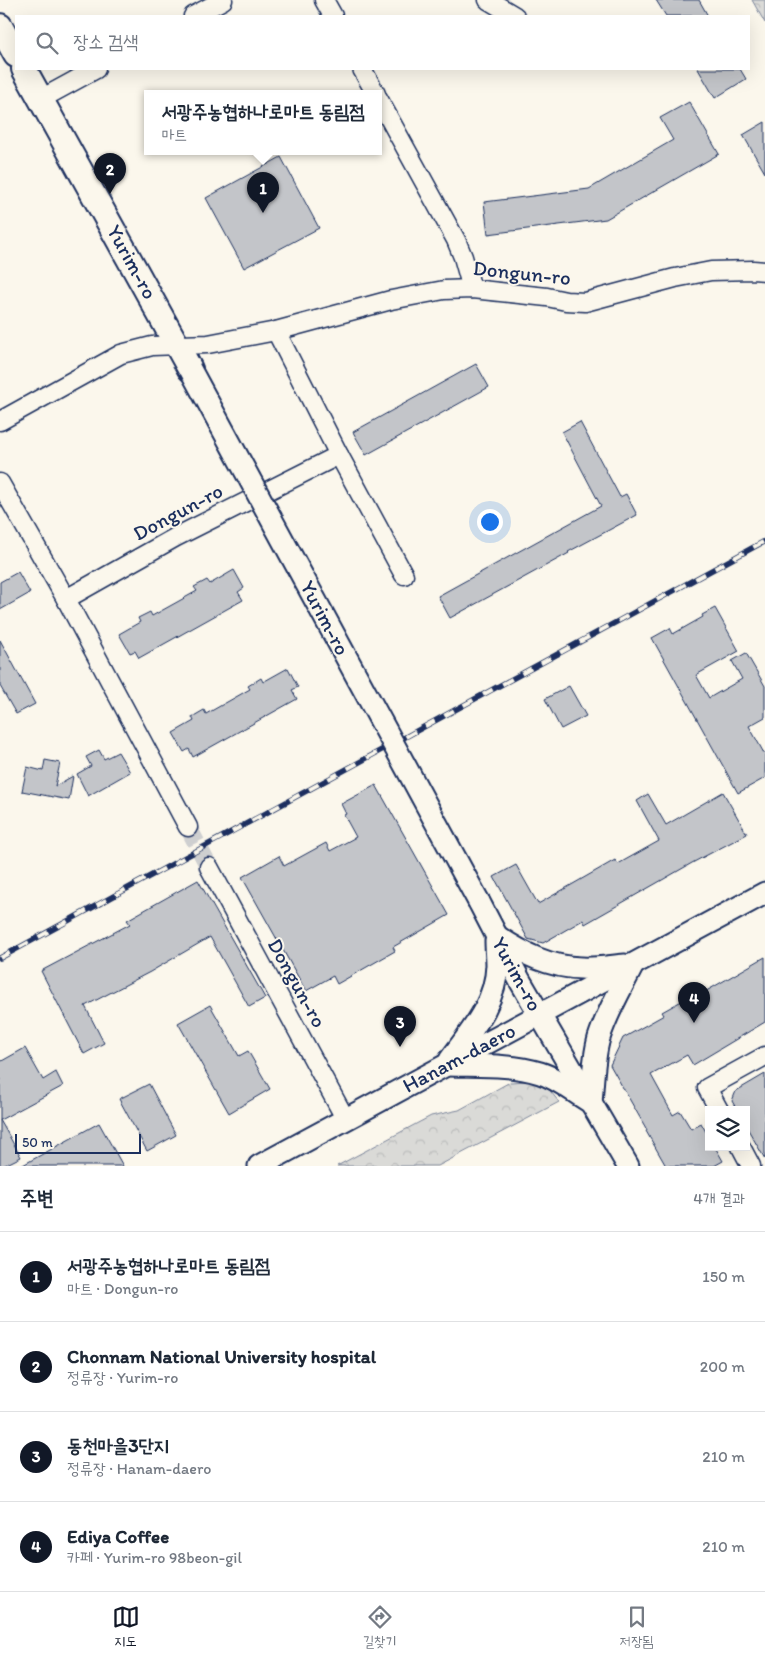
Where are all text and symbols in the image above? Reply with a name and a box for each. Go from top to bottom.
search box [15,15,750,70]
icon: search [33,29,61,57]
text: 장소 검색 [73,30,138,53]
popup [144,90,382,155]
text: 서광주농협하나로마트 동림점 [161,100,365,123]
text: 마트 [161,125,187,144]
pin: 2 [94,153,126,194]
pin: 1 [247,172,279,213]
street label: Yurim-ro [102,220,163,303]
street label: Dongun-ro [472,255,572,290]
street label: Dongun-ro [129,478,227,546]
your location [477,509,503,535]
street label: Yurim-ro [295,576,355,659]
street label: Yurim-ro [487,932,548,1015]
street label: Dongun-ro [263,934,332,1032]
pin: 4 [678,982,710,1023]
pin: 3 [384,1006,416,1047]
street label: Hanam-daero [398,1017,520,1098]
map controls [705,1106,750,1151]
button: layers [705,1106,750,1151]
scale bar [15,1131,141,1154]
text: 50 m [22,1134,53,1151]
text: 주변 [20,1185,54,1210]
text: 4개 결과 [693,1189,745,1208]
text: 서광주농협하나로마트 동림점 [67,1254,270,1277]
text: 1 [32,1267,40,1286]
text: 150 m [702,1267,745,1286]
text: 마트 · Dongun-ro [67,1279,178,1298]
text: Chonnam National University hospital [67,1345,376,1368]
text: 2 [32,1357,40,1376]
text: 200 m [700,1357,745,1376]
text: 정류장 · Yurim-ro [67,1368,178,1387]
text: 동천마을3단지 [67,1434,169,1457]
text: 3 [32,1447,40,1466]
text: 210 m [702,1447,745,1466]
text: 정류장 · Hanam-daero [67,1459,211,1478]
text: Ediya Coffee [67,1525,169,1548]
text: 4 [31,1537,41,1556]
text: 210 m [702,1537,745,1556]
text: 카페 · Yurim-ro 98beon-gil [67,1548,242,1567]
tab: 지도 [112,1603,140,1651]
tab: 길찾기 [363,1603,396,1651]
tab: 저장됨 [620,1603,653,1651]

